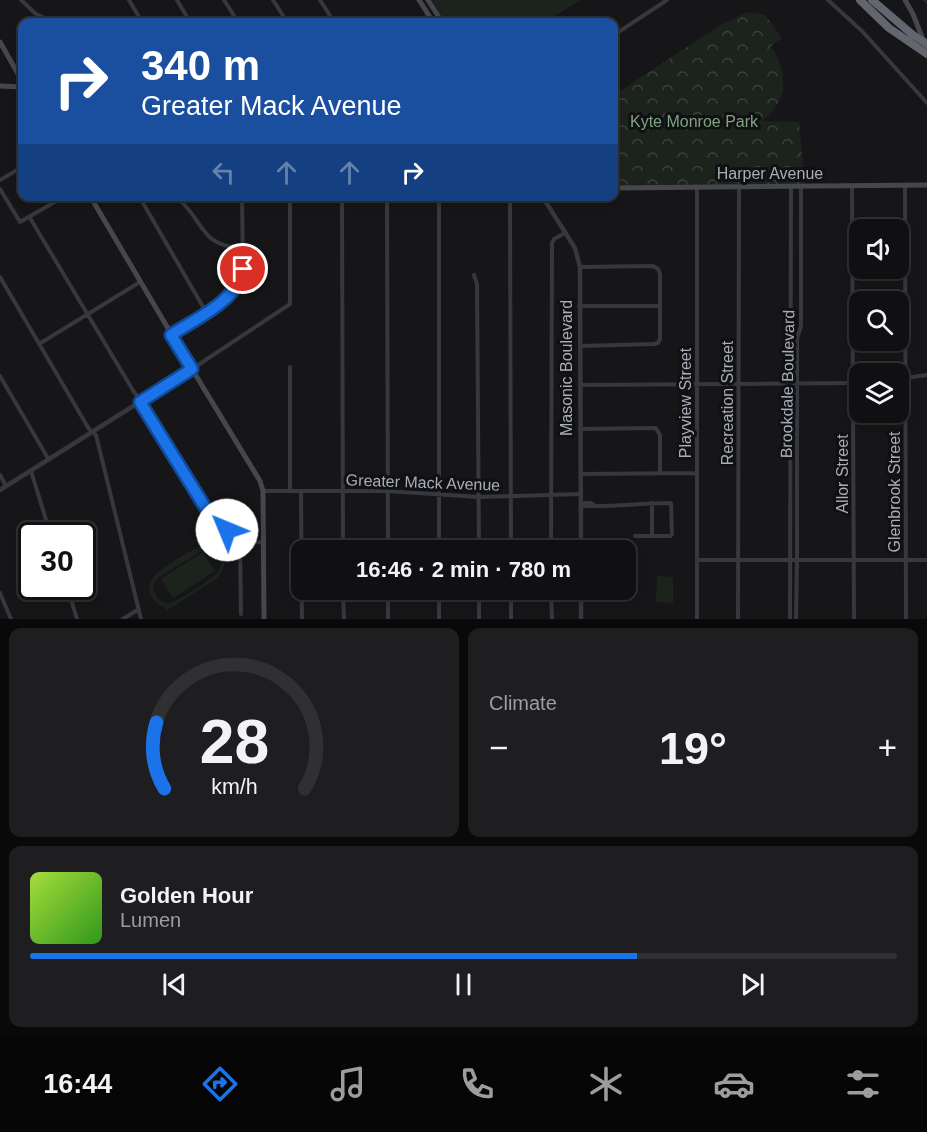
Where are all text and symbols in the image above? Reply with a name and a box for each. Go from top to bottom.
icon: right [42,42,120,120]
text: 340 m [141,42,260,89]
text: Greater Mack Avenue [141,91,402,121]
park label: Kyte Monroe Park [630,113,759,130]
icon: left [207,156,240,189]
icon: ahead [270,156,303,189]
icon: ahead [333,156,366,189]
icon: right [396,156,429,189]
street label: Harper Avenue [717,165,823,182]
map controls [849,219,909,423]
button: sound [849,219,909,279]
pin [217,243,268,294]
icon: arrive [226,252,259,285]
button: search [849,291,909,351]
street label: Masonic Boulevard [558,300,575,436]
street label: Brookdale Boulevard [778,310,797,458]
street label: Recreation Street [719,340,736,465]
street label: Playview Street [677,347,694,458]
button: layers [849,363,909,423]
street label: Glenbrook Street [886,431,903,552]
street label: Allor Street [834,434,851,514]
street label: Greater Mack Avenue [346,471,501,494]
position arrow [195,498,259,562]
speed limit sign: 30 [18,522,96,600]
text: 16:46 · 2 min · 780 m [356,557,571,582]
text: Climate [489,692,557,714]
text: 28 [199,707,269,776]
text: 19° [659,723,727,774]
text: − [489,729,508,766]
text: + [878,729,897,766]
text: km/h [211,776,257,800]
text: Golden Hour [120,883,253,908]
text: Lumen [120,909,181,931]
icon: previous [158,968,191,1001]
icon: pause [447,968,480,1001]
icon: next [736,968,769,1001]
icon: directions [199,1063,241,1105]
icon: music [327,1063,369,1105]
icon: phone [456,1063,498,1105]
icon: climate [585,1063,627,1105]
icon: car [713,1063,755,1105]
icon: filters [842,1063,884,1105]
text: 16:44 [43,1069,112,1099]

